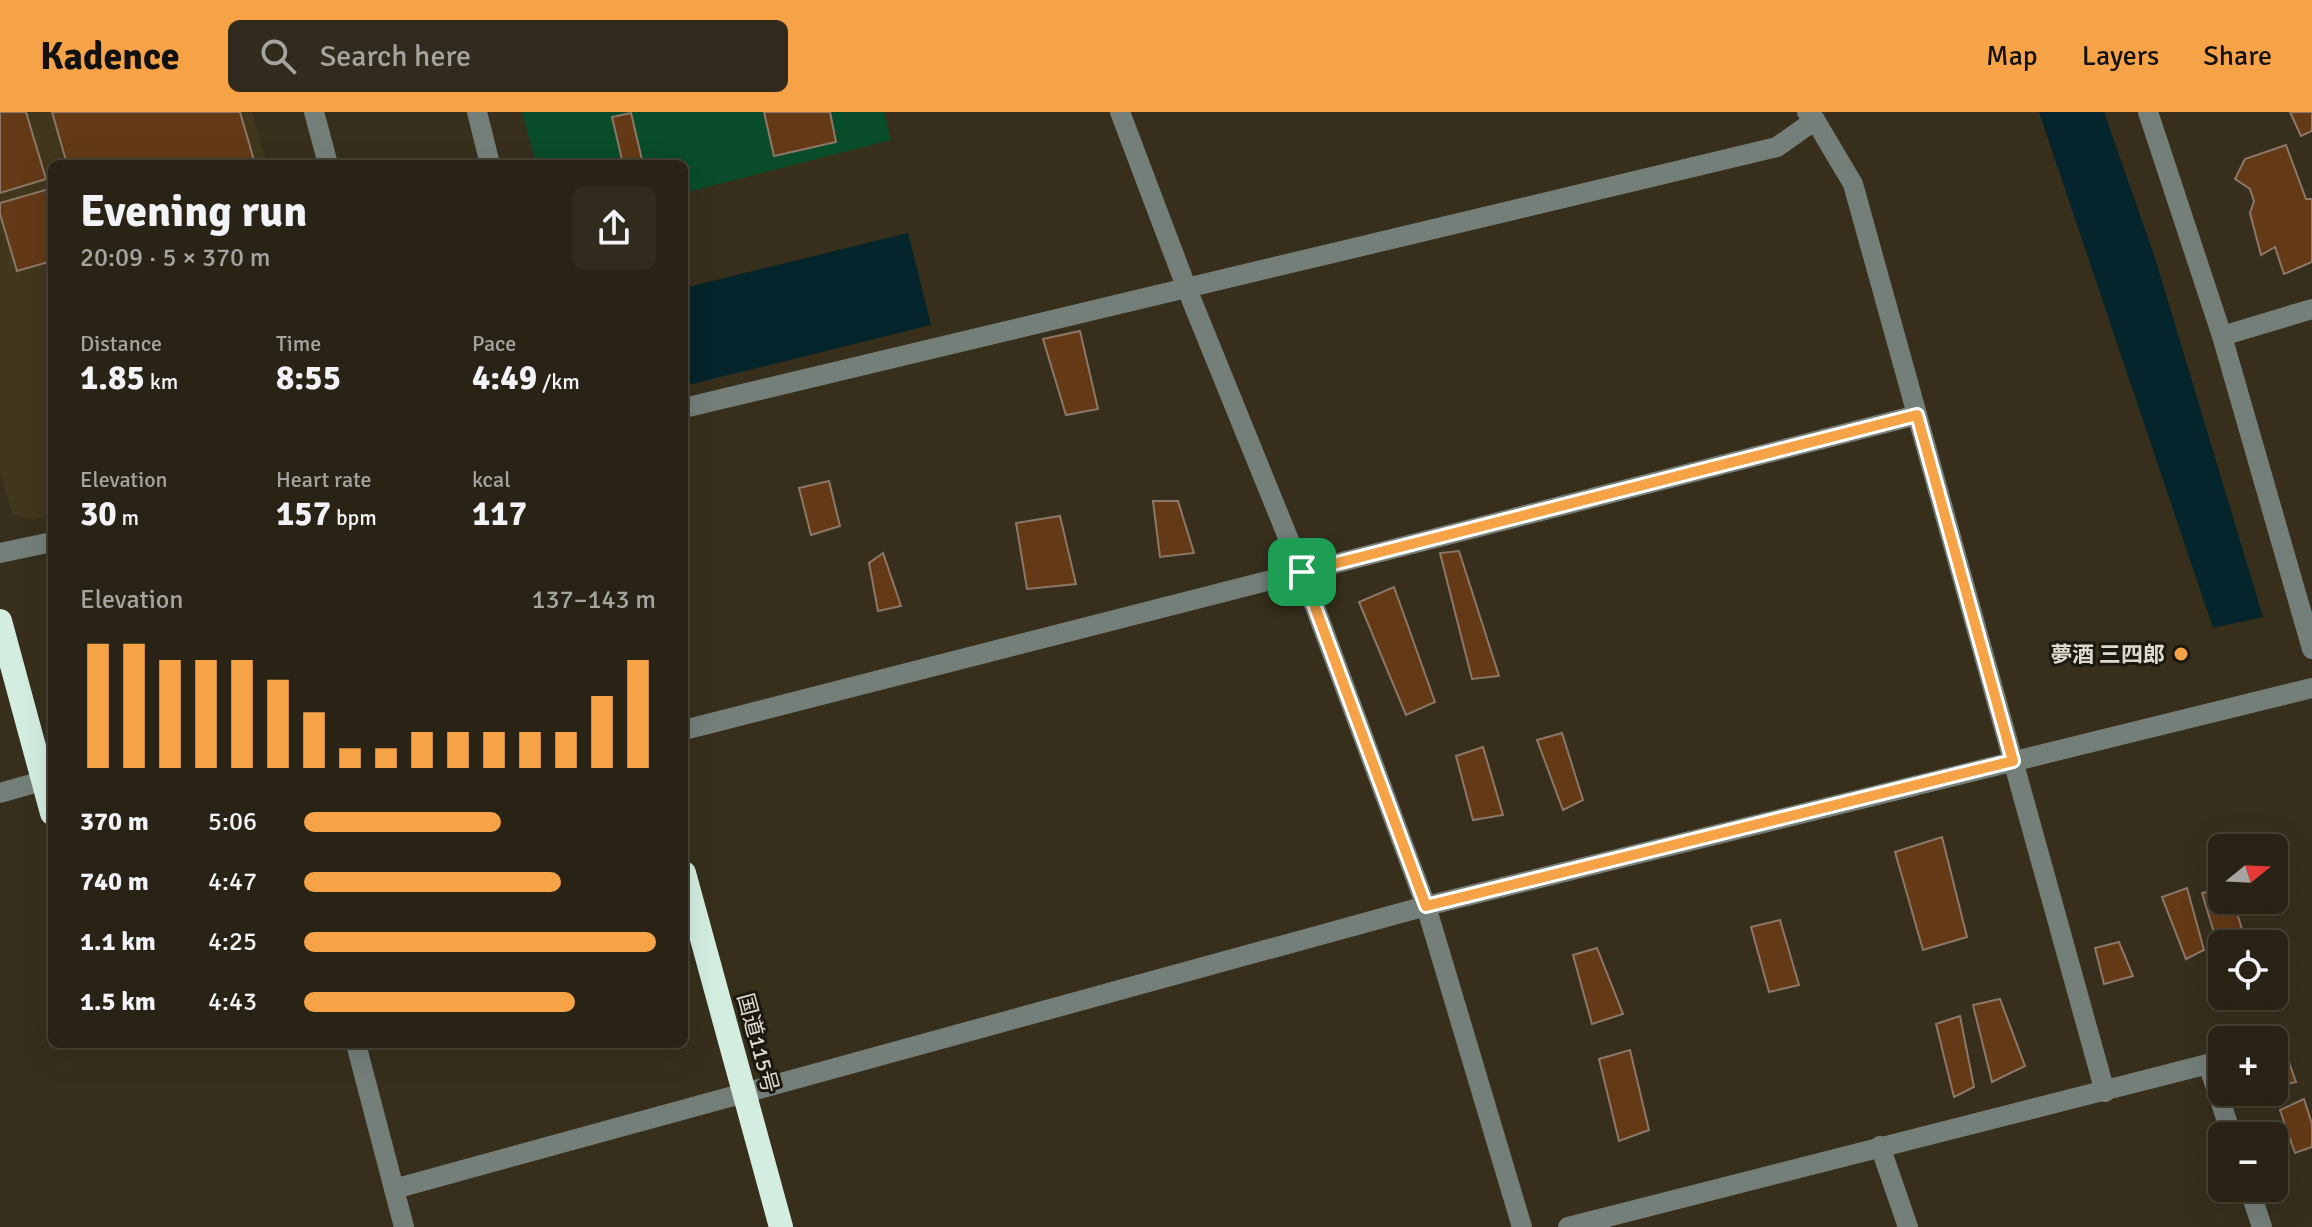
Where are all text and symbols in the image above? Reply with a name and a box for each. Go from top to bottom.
search box [228,20,788,92]
text: Kadence [40,33,180,80]
icon: search [256,34,300,78]
text: Search here [320,38,471,75]
text: Map [1986,39,2038,73]
text: Layers [2082,39,2159,73]
text: Share [2203,39,2272,73]
text: Evening run [80,185,307,239]
button: share [572,186,656,270]
text: 20:09 · 5 × 370 m [80,242,271,274]
text: Distance [80,330,162,357]
text: Time [276,330,321,357]
text: Pace [472,330,516,357]
text: 1.85 [80,357,145,399]
text: 8:55 [276,357,341,399]
text: 4:49 [472,357,537,399]
text: km [145,368,178,395]
text: /km [537,368,580,395]
text: Elevation [80,466,168,493]
text: Heart rate [276,466,371,493]
text: kcal [472,466,511,493]
text: 30 [80,493,117,535]
text: 157 [276,493,331,535]
text: 117 [472,493,527,535]
text: m [117,504,139,531]
text: bpm [331,504,377,531]
pin [1268,538,1336,606]
icon: arrive [1280,550,1324,594]
text: Elevation [80,584,184,616]
text: 137–143 m [532,584,656,616]
place label: 夢酒 三四郎 [2050,641,2165,668]
marker: 夢酒 三四郎 [2172,645,2190,663]
text: 370 m [80,806,149,838]
text: 5:06 [208,806,257,838]
north arrow [2208,834,2288,914]
map controls [2208,834,2288,1202]
text: 740 m [80,866,149,898]
text: 4:47 [208,866,257,898]
text: 1.1 km [80,926,156,958]
text: 4:25 [208,926,257,958]
button: locate [2208,930,2288,1010]
text: 1.5 km [80,986,156,1018]
text: 4:43 [208,986,257,1018]
street label: 国道115号 [732,990,784,1096]
button: + [2208,1026,2288,1106]
button: − [2208,1122,2288,1202]

